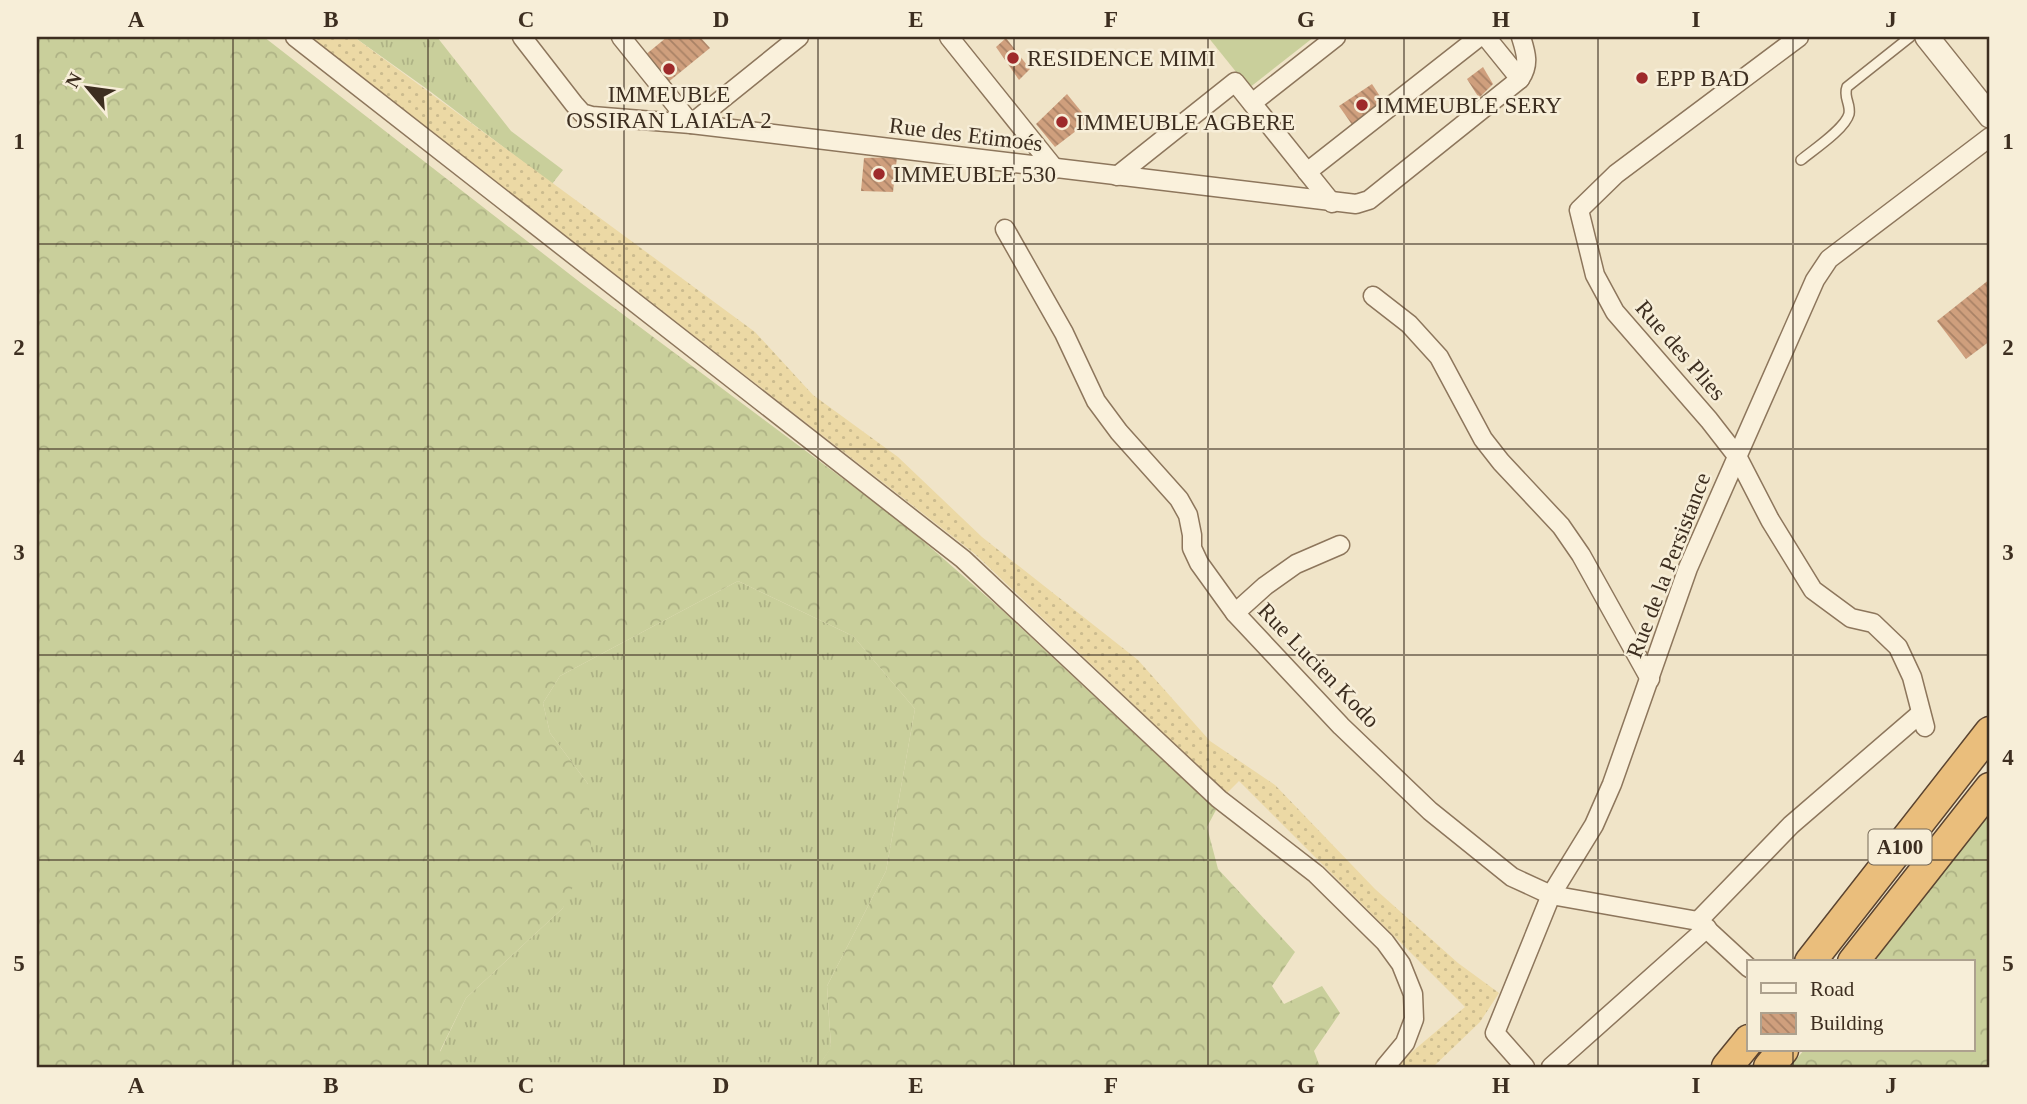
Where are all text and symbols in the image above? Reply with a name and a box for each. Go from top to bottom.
text: A [128,7,145,32]
text: B [323,7,339,32]
text: C [518,7,534,32]
text: D [713,7,729,32]
text: E [908,7,924,32]
text: F [1104,7,1118,32]
text: G [1297,7,1315,32]
text: H [1492,7,1510,32]
text: I [1692,7,1701,32]
text: J [1885,7,1897,32]
place label: RESIDENCE MIMI [1027,46,1215,71]
marker: RESIDENCE MIMI [1005,50,1021,66]
north arrow [52,52,122,122]
marker: IMMEUBLE OSSIRAN LAIALA 2 [661,61,677,77]
place label: EPP BAD [1656,66,1749,91]
text: N [61,69,86,91]
marker: EPP BAD [1634,70,1650,86]
place label: IMMEUBLE OSSIRAN LAIALA 2 [566,82,772,133]
place label: IMMEUBLE SERY [1376,93,1562,118]
marker: IMMEUBLE SERY [1354,97,1370,113]
place label: IMMEUBLE AGBERE [1076,110,1295,135]
street label: Rue des Etimoés [888,113,1044,156]
marker: IMMEUBLE AGBERE [1054,114,1070,130]
text: 1 [13,129,25,154]
text: 1 [2002,129,2014,154]
place label: IMMEUBLE 530 [893,162,1056,187]
marker: IMMEUBLE 530 [871,166,887,182]
street label: Rue des Plies [1631,295,1731,405]
text: 2 [13,335,25,360]
text: 2 [2002,335,2014,360]
street label: Rue de la Persistance [1622,469,1715,661]
text: 3 [13,540,25,565]
text: 3 [2002,540,2014,565]
street label: Rue Lucien Kodo [1253,598,1384,733]
text: 4 [13,745,25,770]
text: 4 [2002,745,2014,770]
road number: A100 [1868,830,1932,864]
text: 5 [13,951,25,976]
text: 5 [2002,951,2014,976]
legend [1747,960,1974,1052]
text: Road [1810,977,1855,1001]
text: Building [1810,1011,1884,1035]
text: A [128,1073,145,1098]
text: B [323,1073,339,1098]
text: C [518,1073,534,1098]
text: D [713,1073,729,1098]
text: E [908,1073,924,1098]
text: F [1104,1073,1118,1098]
text: G [1297,1073,1315,1098]
text: H [1492,1073,1510,1098]
text: I [1692,1073,1701,1098]
text: J [1885,1073,1897,1098]

